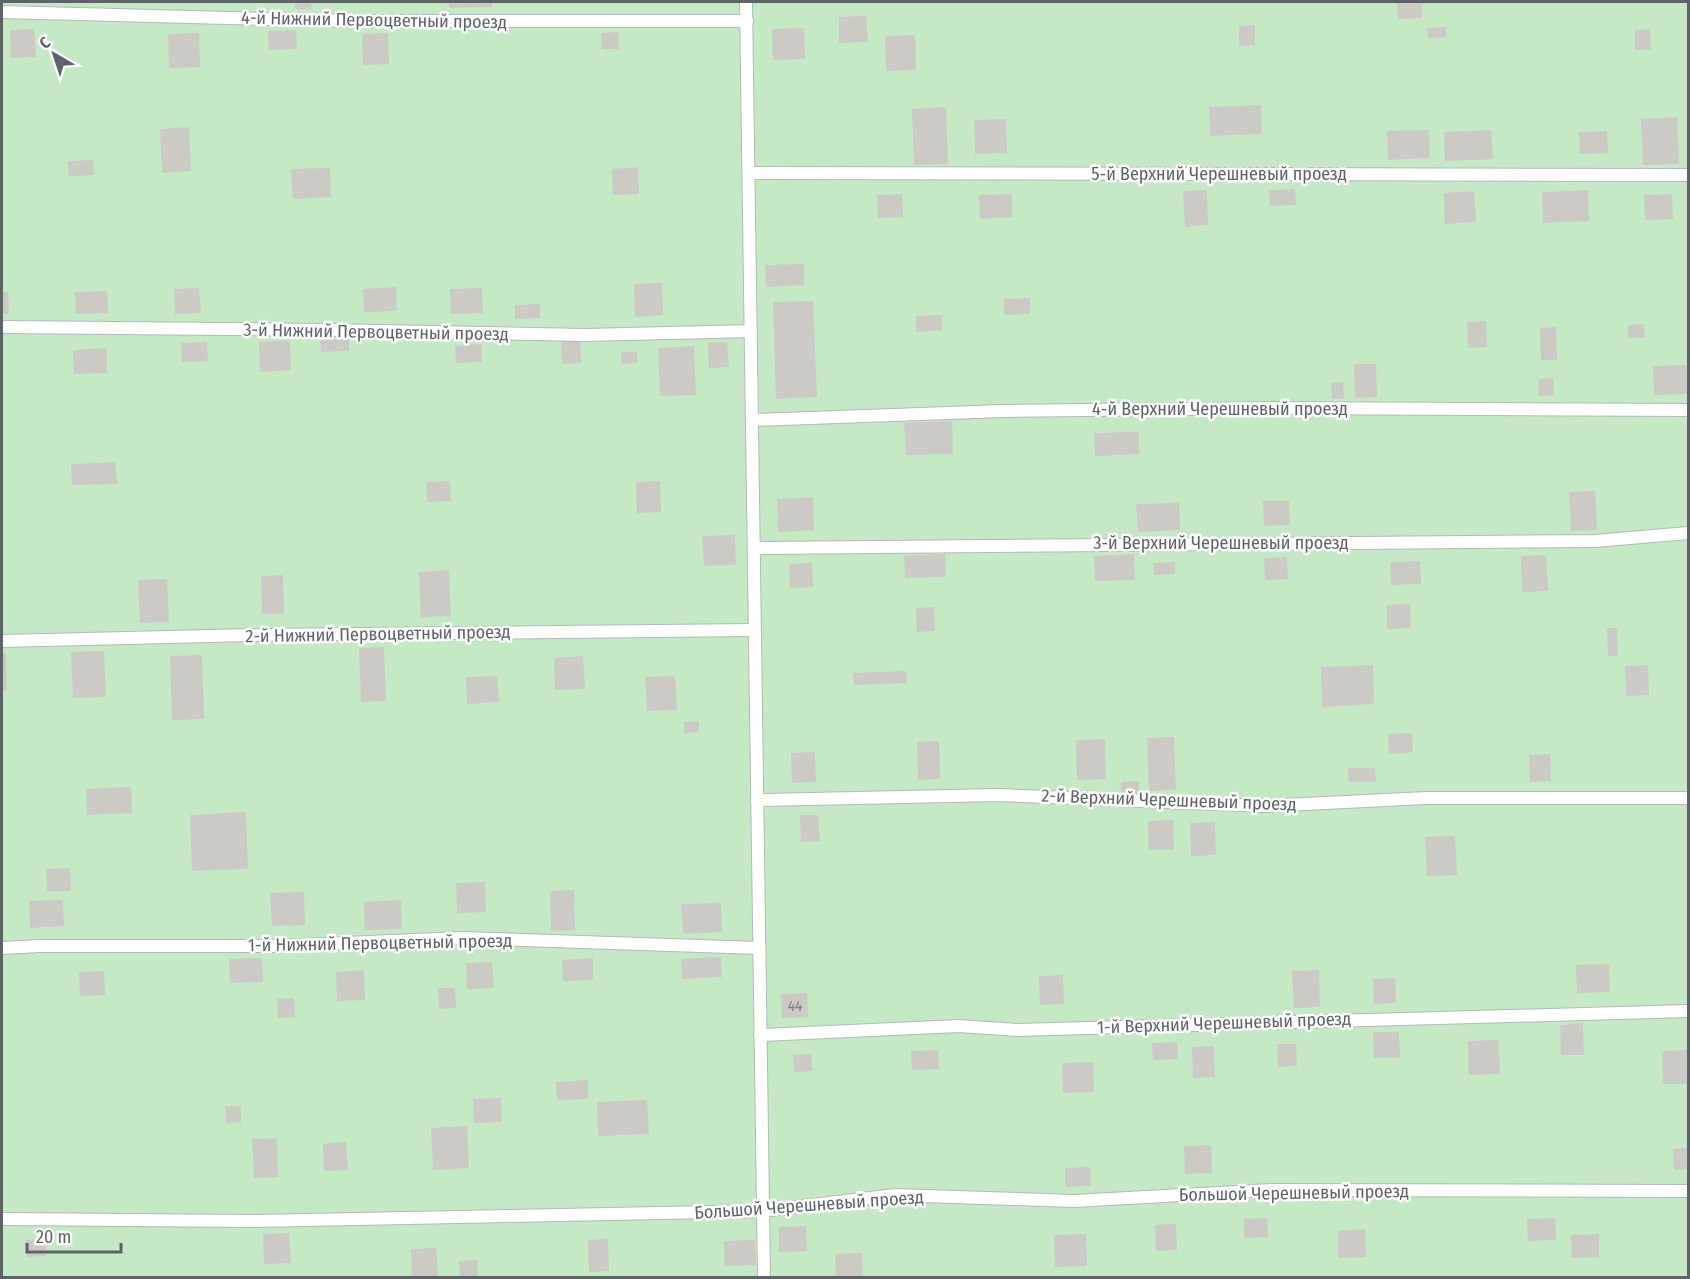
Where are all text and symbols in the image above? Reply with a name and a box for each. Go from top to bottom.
street label: 4-й Нижний Первоцветный проезд [241,7,507,33]
north arrow [24,24,84,84]
text: С [36,32,55,53]
street label: 5-й Верхний Черешневый проезд [1091,163,1347,185]
street label: 3-й Нижний Первоцветный проезд [243,319,509,345]
street label: 4-й Верхний Черешневый проезд [1092,398,1348,420]
street label: 3-й Верхний Черешневый проезд [1093,532,1349,554]
street label: 2-й Нижний Первоцветный проезд [245,621,511,647]
street label: 2-й Верхний Черешневый проезд [1041,785,1297,815]
street label: 1-й Нижний Первоцветный проезд [248,930,512,956]
house number: 44 [788,997,802,1015]
street label: 1-й Верхний Черешневый проезд [1097,1008,1351,1038]
street label: Большой Черешневый проезд [1179,1180,1409,1206]
street label: Большой Черешневый проезд [694,1186,924,1224]
scale bar [27,1216,122,1254]
text: 20 m [36,1226,71,1248]

